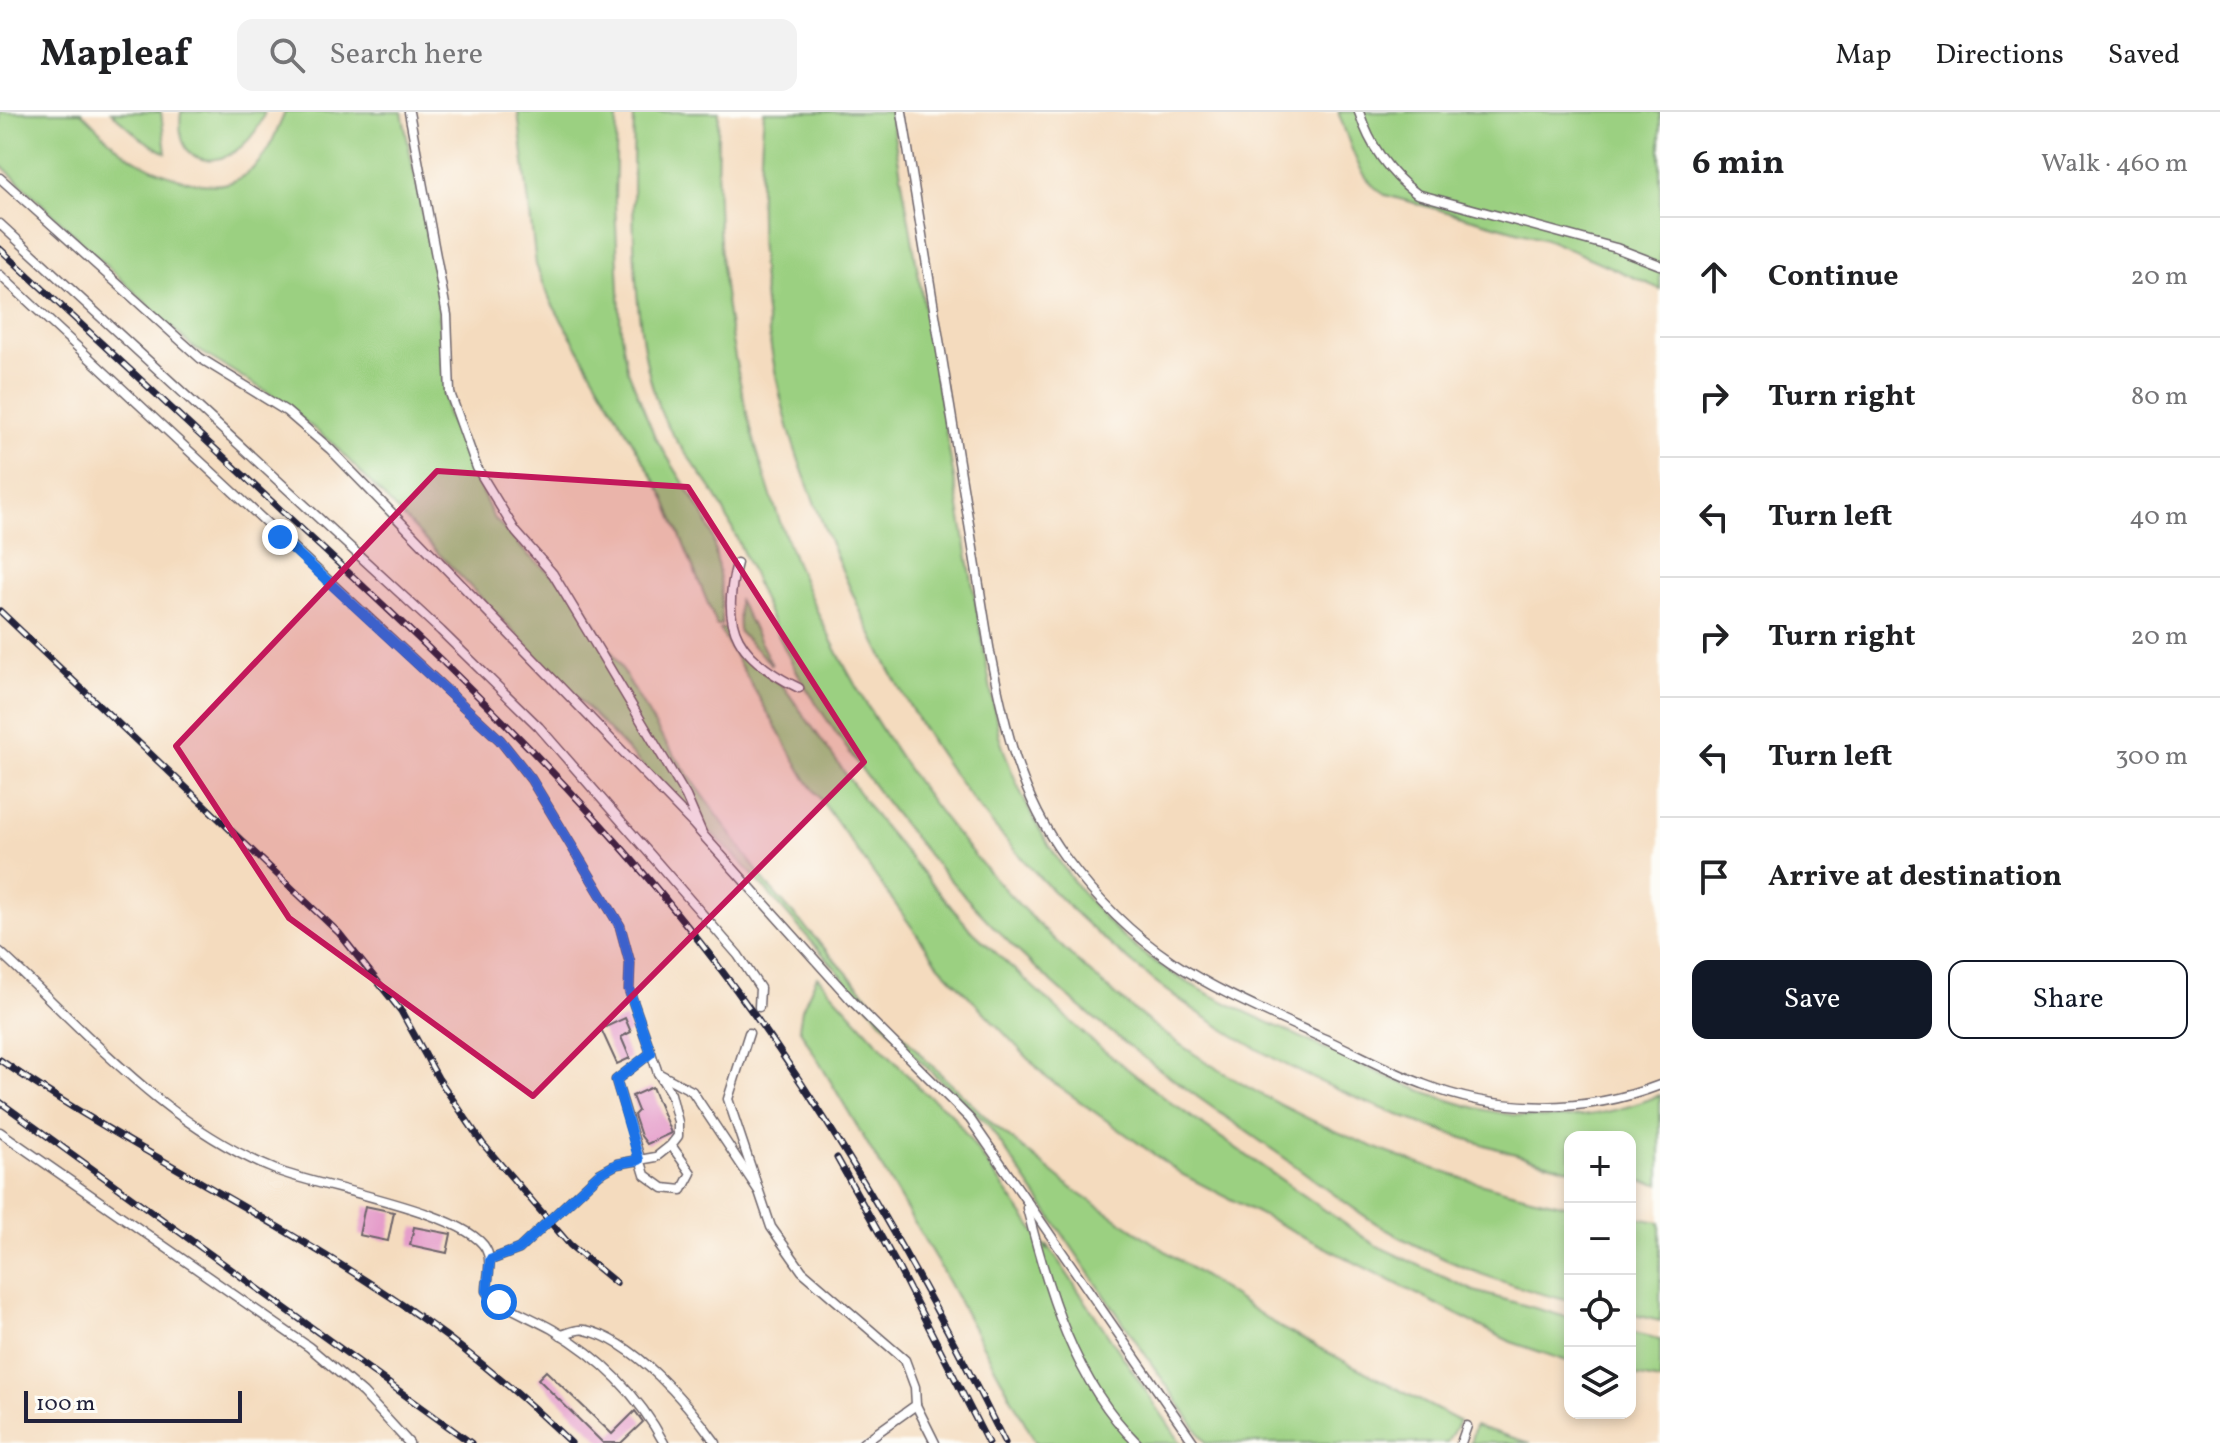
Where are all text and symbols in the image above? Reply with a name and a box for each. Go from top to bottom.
search box [237,19,797,91]
text: Mapleaf [40,29,189,82]
icon: search [265,33,309,77]
text: Search here [329,34,483,76]
text: Map [1836,36,1892,75]
text: Directions [1936,36,2064,75]
text: Saved [2108,36,2180,75]
text: 6 min [1692,141,1785,188]
text: Walk · 460 m [2041,146,2188,182]
icon: ahead [1692,255,1736,299]
text: Continue [1768,256,1899,298]
text: 20 m [2130,259,2188,295]
icon: right [1692,375,1736,419]
text: Turn right [1768,376,1916,418]
text: 80 m [2131,379,2188,415]
icon: left [1692,495,1736,539]
text: Turn left [1768,496,1892,538]
text: 40 m [2129,499,2188,535]
route end [262,519,298,555]
icon: right [1692,615,1736,659]
text: Turn right [1768,616,1916,658]
text: 20 m [2130,619,2188,655]
icon: left [1692,735,1736,779]
text: Turn left [1768,736,1892,778]
text: 300 m [2115,739,2188,775]
icon: arrive [1692,855,1736,899]
text: Arrive at destination [1768,856,2062,898]
button: Save [1692,960,1932,1039]
button: Share [1948,960,2188,1039]
map controls [1564,1131,1636,1419]
button: + [1564,1131,1636,1203]
button: − [1564,1203,1636,1275]
button: locate [1564,1275,1636,1347]
route start [481,1284,517,1320]
button: layers [1564,1347,1636,1419]
scale bar [24,1387,242,1423]
text: 100 m [36,1389,95,1420]

